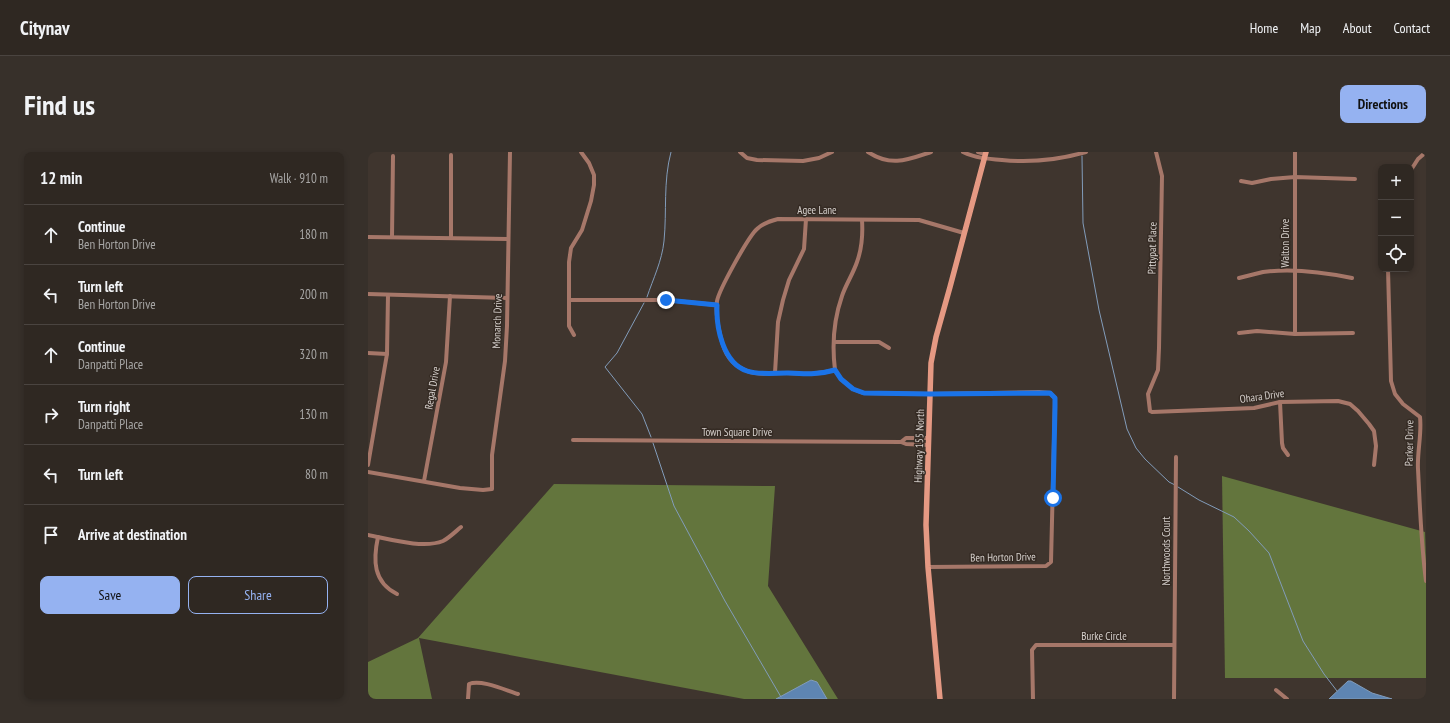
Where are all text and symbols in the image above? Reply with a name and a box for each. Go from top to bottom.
text: Citynav [20,16,70,40]
text: Home [1250,19,1278,37]
text: Map [1300,19,1321,37]
text: About [1343,19,1372,37]
text: Contact [1394,19,1430,37]
button: Directions [1340,85,1426,123]
text: Find us [24,86,95,123]
map controls [1378,164,1414,272]
button: + [1378,164,1414,200]
text: 12 min [40,167,82,189]
text: Walk · 910 m [270,170,328,187]
button: − [1378,200,1414,236]
street label: Agee Lane [797,203,837,217]
text: Continue [78,217,125,236]
street label: Walton Drive [1278,218,1292,267]
street label: Pittypat Place [1145,221,1159,274]
icon: ahead [40,224,62,246]
text: 180 m [299,226,328,243]
text: Ben Horton Drive [78,236,156,253]
button: locate [1378,236,1414,272]
text: Turn left [78,277,123,296]
icon: left [40,284,62,306]
text: 200 m [299,286,328,303]
route end [657,291,675,309]
street label: Monarch Drive [489,293,505,349]
text: Ben Horton Drive [78,296,156,313]
text: Continue [78,337,125,356]
icon: ahead [40,344,62,366]
text: 320 m [299,346,328,363]
text: Danpatti Place [78,356,143,373]
street label: Regal Drive [421,365,443,411]
street label: Ohara Drive [1239,386,1286,406]
text: Turn right [78,397,130,416]
icon: right [40,404,62,426]
text: 130 m [299,406,328,423]
street label: Highway 155 North [911,409,927,483]
text: Danpatti Place [78,416,143,433]
street label: Parker Drive [1402,419,1416,466]
street label: Town Square Drive [702,425,773,439]
icon: left [40,464,62,486]
text: Turn left [78,465,123,484]
text: 80 m [305,466,328,483]
route start [1044,489,1062,507]
street label: Northwoods Court [1159,516,1173,586]
icon: arrive [40,524,62,546]
text: Arrive at destination [78,525,187,544]
street label: Ben Horton Drive [970,549,1036,565]
button: Save [40,576,180,614]
button: Share [188,576,328,614]
street label: Burke Circle [1081,629,1127,643]

